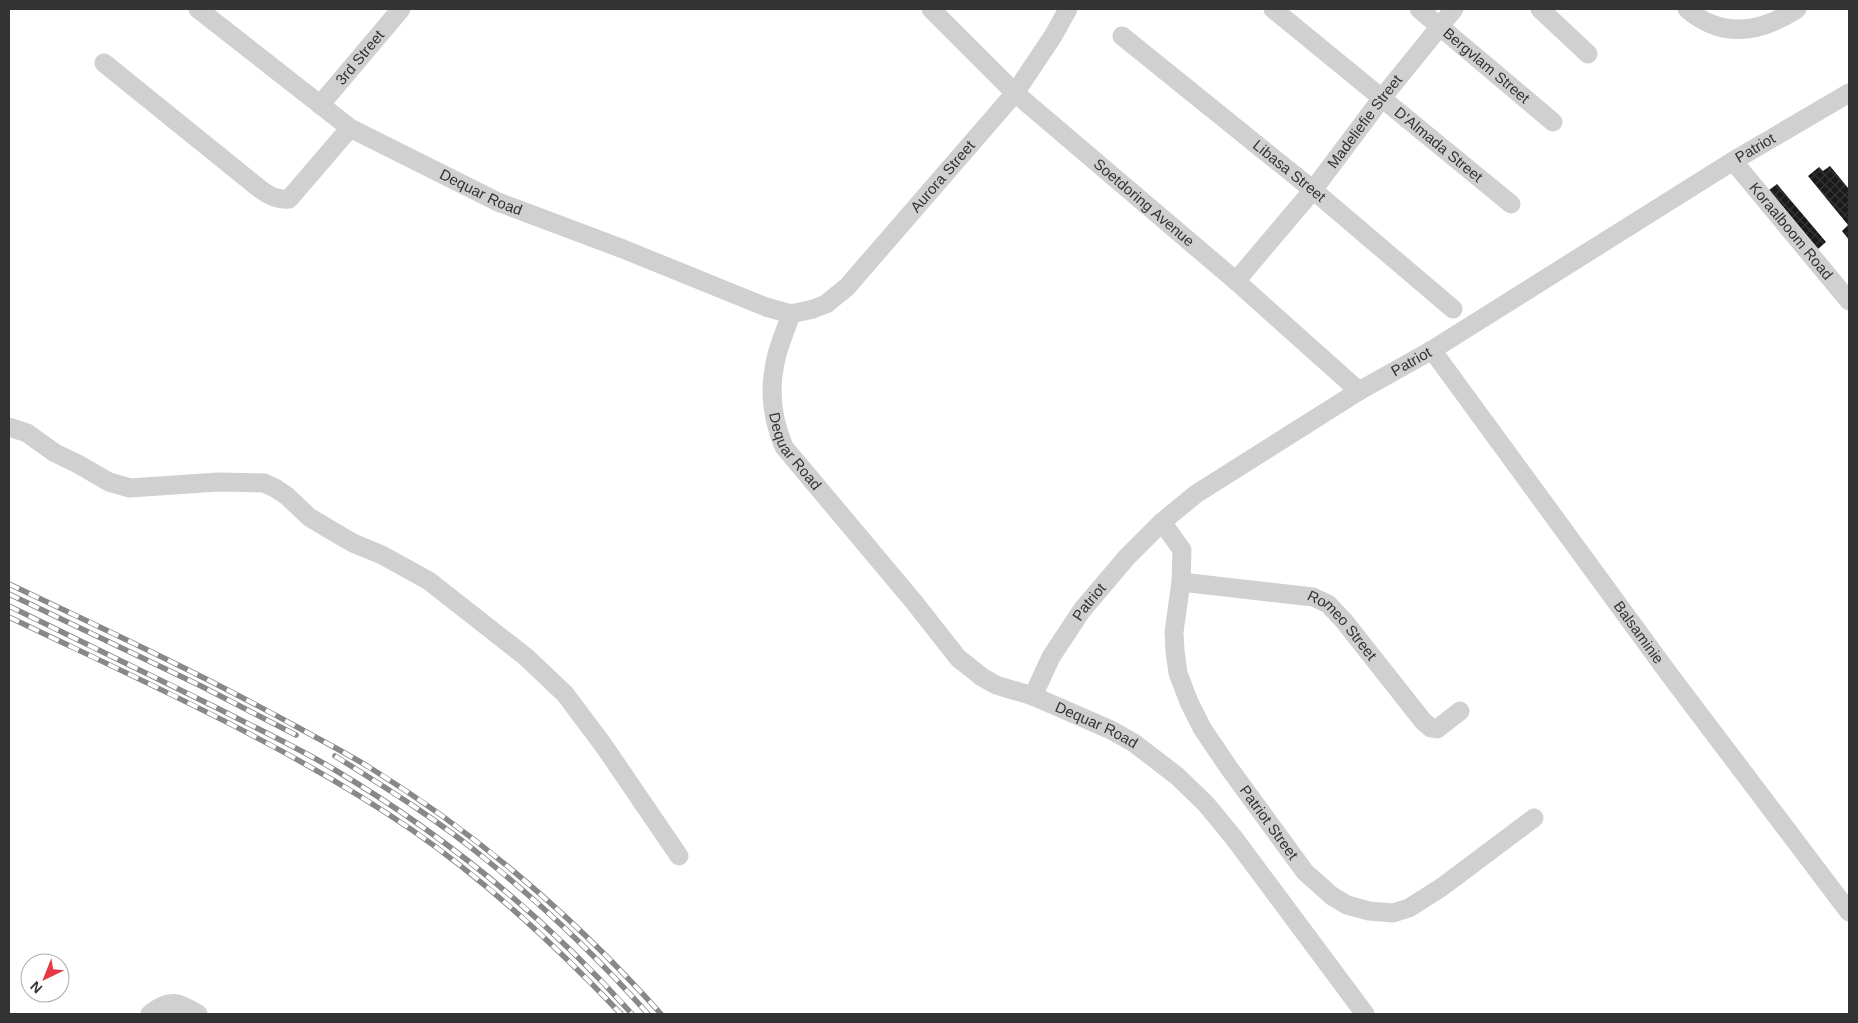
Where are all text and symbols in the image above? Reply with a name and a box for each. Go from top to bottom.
street label: Bergvlam Street [1440,24,1534,107]
street label: 3rd Street [332,26,388,88]
street label: Madeliefie Street [1323,71,1406,171]
street label: D'Almada Street [1391,103,1487,186]
street label: Patriot [1732,129,1779,166]
street label: Aurora Street [907,136,978,215]
street label: Libasa Street [1250,136,1330,206]
street label: Soetdoring Avenue [1091,155,1198,250]
street label: Dequar Road [437,165,525,218]
street label: Koraalboom Road [1746,179,1837,283]
street label: Patriot [1388,343,1435,379]
street label: Dequar Road [766,411,825,493]
street label: Patriot [1068,579,1110,624]
street label: Romeo Street [1305,587,1381,664]
street label: Balsaminie [1611,598,1668,667]
street label: Dequar Road [1053,698,1141,751]
street label: Patriot Street [1237,782,1302,863]
north arrow [20,953,70,1003]
text: N [27,978,45,997]

